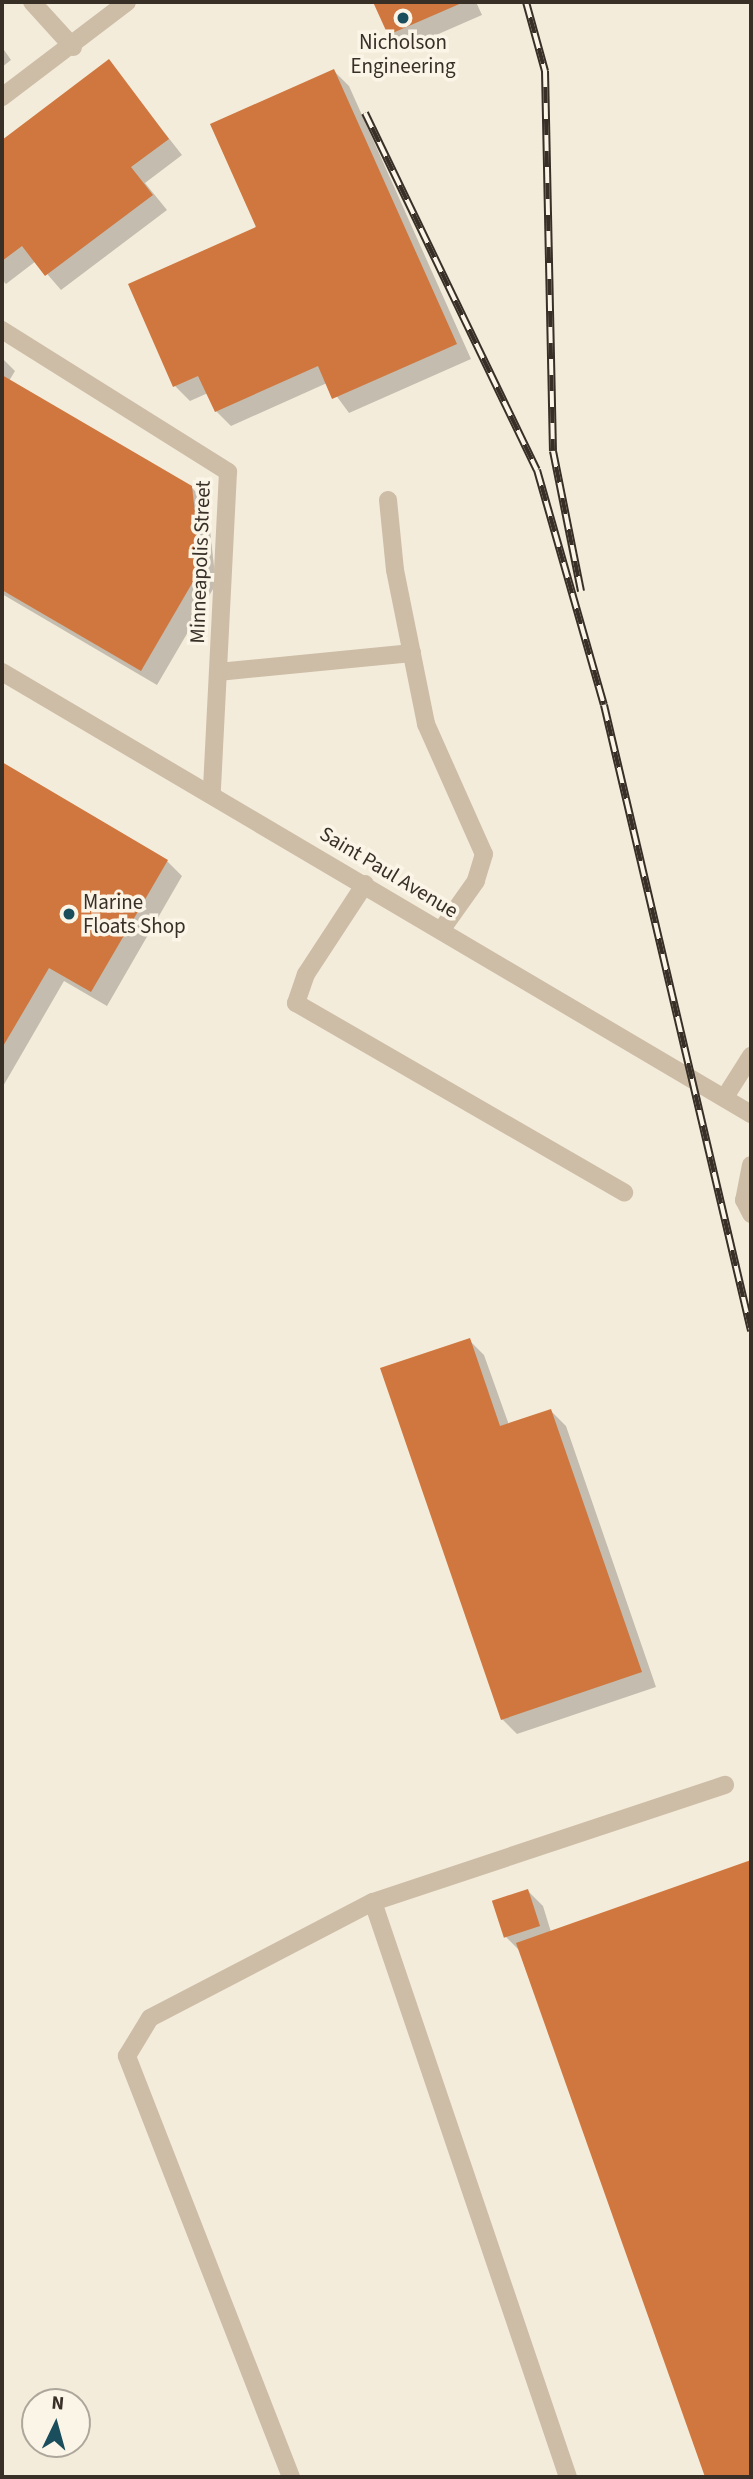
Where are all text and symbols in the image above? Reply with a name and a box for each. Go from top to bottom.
marker: Nicholson Engineering [395,10,411,26]
place label: Nicholson Engineering [350,29,456,79]
street label: Minneapolis Street [185,480,215,644]
street label: Saint Paul Avenue [315,821,463,923]
place label: Marine Floats Shop [83,889,186,939]
marker: Marine Floats Shop [61,906,77,922]
north arrow [21,2388,91,2458]
text: N [50,2390,65,2418]

